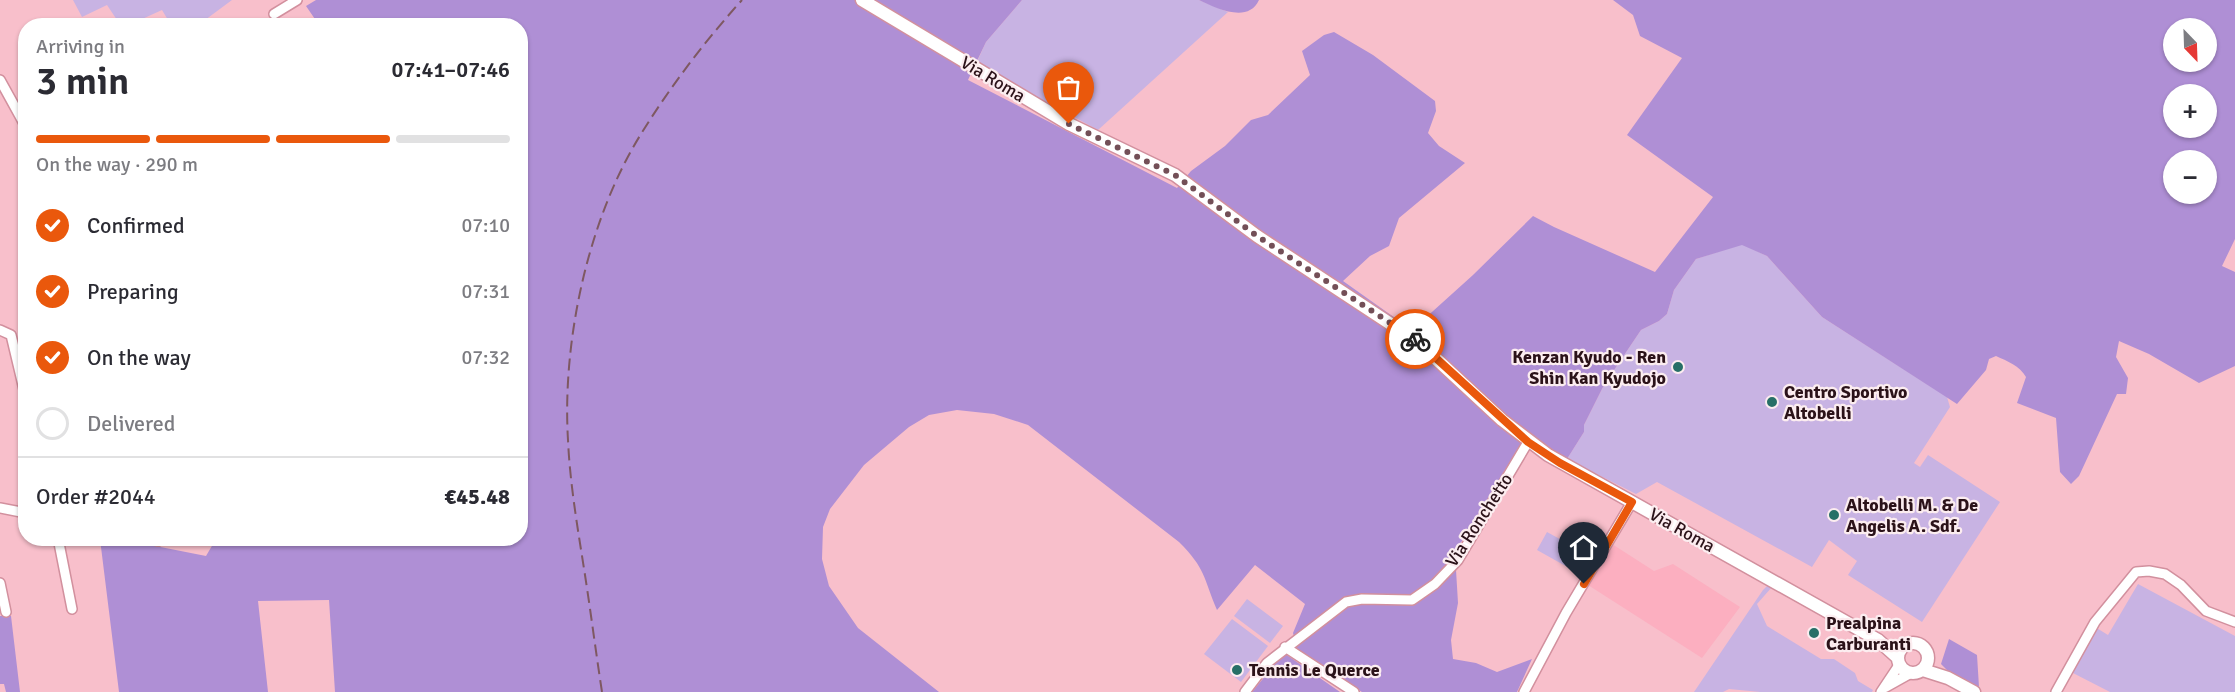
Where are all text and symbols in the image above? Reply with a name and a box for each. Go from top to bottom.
north arrow [2163,18,2217,72]
map controls [2163,18,2217,204]
text: Arriving in [36,34,125,59]
street label: Via Roma [957,51,1029,107]
text: 07:41–07:46 [392,56,510,83]
text: 3 min [36,57,129,105]
pin [1043,62,1094,124]
icon: bag [1052,71,1085,104]
button: + [2163,84,2217,138]
button: − [2163,150,2217,204]
text: On the way · 290 m [36,152,198,177]
icon: check [36,209,69,242]
text: Confirmed [87,212,185,239]
text: 07:10 [461,213,510,238]
icon: check [36,275,69,308]
text: Preparing [87,278,179,305]
text: 07:31 [461,279,510,304]
courier [1385,309,1445,369]
icon: bike [1399,323,1432,356]
icon: check [36,341,69,374]
text: On the way [87,344,191,371]
text: 07:32 [461,345,510,370]
place label: Kenzan Kyudo - Ren Shin Kan Kyudojo [1512,346,1666,389]
marker: Kenzan Kyudo - Ren Shin Kan Kyudojo [1671,360,1685,374]
place label: Centro Sportivo Altobelli [1784,381,1907,424]
marker: Centro Sportivo Altobelli [1765,395,1779,409]
text: Delivered [87,410,175,437]
street label: Via Ronchetto [1441,469,1517,571]
text: Order #2044 [36,483,156,510]
text: €45.48 [444,483,510,510]
place label: Altobelli M. & De Angelis A. Sdf. [1846,494,1978,537]
street label: Via Roma [1645,503,1719,557]
marker: Altobelli M. & De Angelis A. Sdf. [1827,508,1841,522]
pin [1558,522,1609,584]
icon: home [1567,531,1600,564]
place label: Prealpina Carburanti [1826,612,1911,655]
marker: Prealpina Carburanti [1807,626,1821,640]
place label: Tennis Le Querce [1249,659,1380,681]
marker: Tennis Le Querce [1230,663,1244,677]

